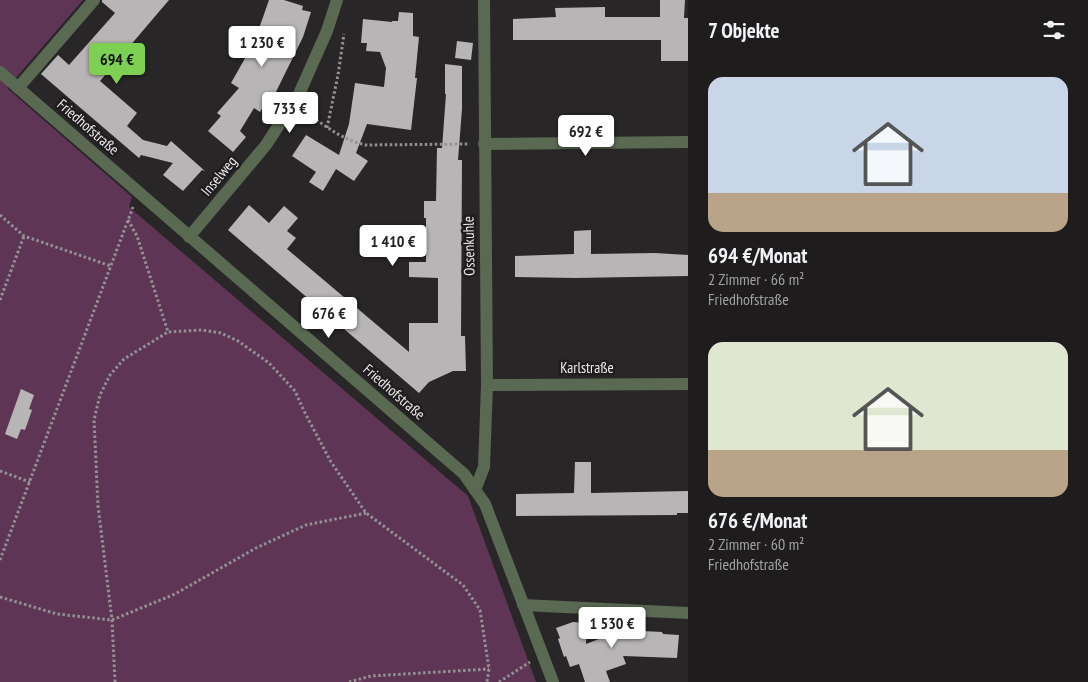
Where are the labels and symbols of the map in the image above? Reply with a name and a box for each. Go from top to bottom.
pin: 1 230 € [216,26,308,68]
pin: 694 € [82,42,152,85]
pin: 733 € [255,92,325,134]
street label: Friedhofstraße [53,95,123,159]
pin: 692 € [551,114,621,157]
street label: Inselweg [197,152,241,199]
street label: Ossenkuhle [458,216,479,276]
pin: 1 410 € [347,224,439,267]
pin: 676 € [294,296,364,339]
street label: Karlstraße [560,358,614,377]
street label: Friedhofstraße [359,360,429,424]
pin: 1 530 € [566,606,658,649]

